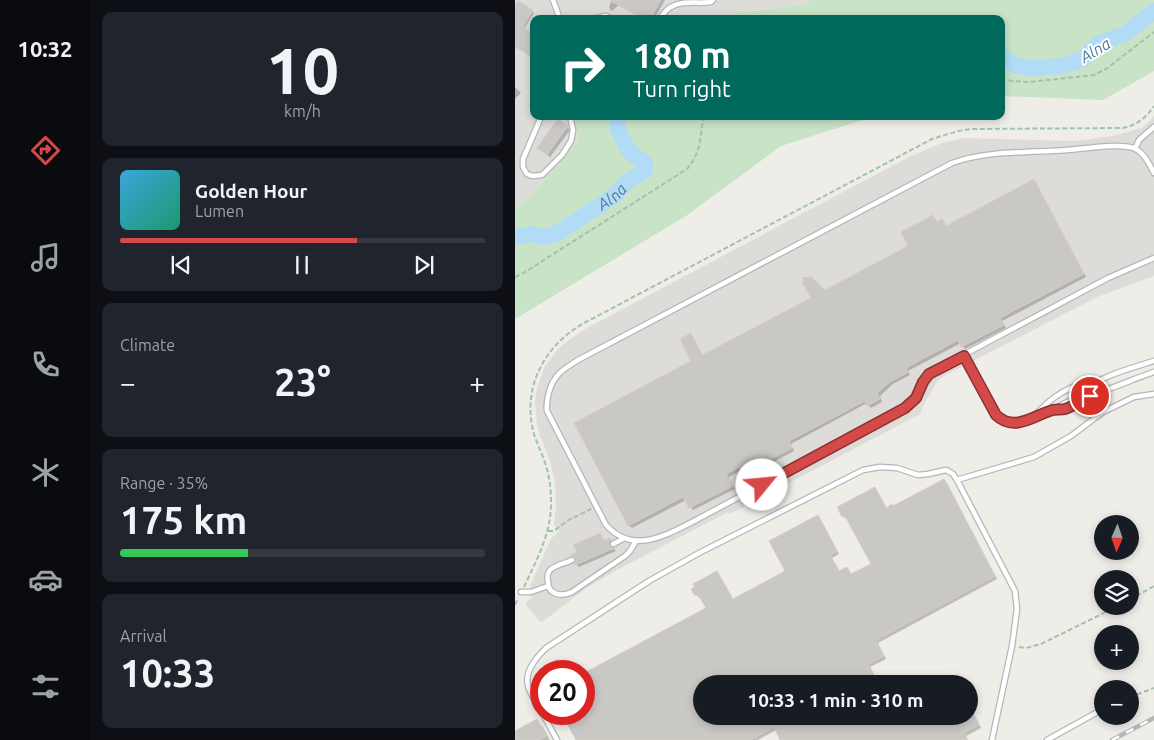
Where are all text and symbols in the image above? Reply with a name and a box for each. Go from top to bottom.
text: 10 [266,33,339,106]
water label: Alna [1076,34,1114,67]
icon: right [550,35,615,100]
text: 180 m [633,35,731,75]
text: 10:32 [17,36,73,61]
text: Turn right [633,76,731,101]
text: km/h [284,102,321,120]
icon: directions [28,133,63,168]
water label: Alna [593,179,630,214]
text: Golden Hour [195,180,307,202]
text: Lumen [195,202,244,220]
icon: music [28,240,63,275]
icon: previous [167,251,195,279]
icon: pause [288,251,316,279]
icon: next [410,251,438,279]
text: Climate [120,336,175,354]
icon: phone [28,347,63,382]
text: 23° [274,361,331,403]
text: − [120,367,136,398]
text: + [469,367,485,398]
pin [1069,375,1111,417]
icon: arrive [1076,382,1104,410]
icon: climate [28,455,63,490]
position arrow [735,458,787,510]
text: Range · 35% [120,474,208,492]
text: 175 km [120,499,247,541]
north arrow [1094,515,1139,560]
map controls [1094,515,1139,725]
icon: car [28,562,63,597]
button: layers [1094,570,1139,615]
button: + [1094,625,1139,670]
text: Arrival [120,627,167,645]
text: 10:33 [120,652,215,694]
speed limit sign: 20 [530,660,595,725]
icon: filters [28,669,63,704]
button: − [1094,680,1139,725]
text: 10:33 · 1 min · 310 m [748,689,923,711]

